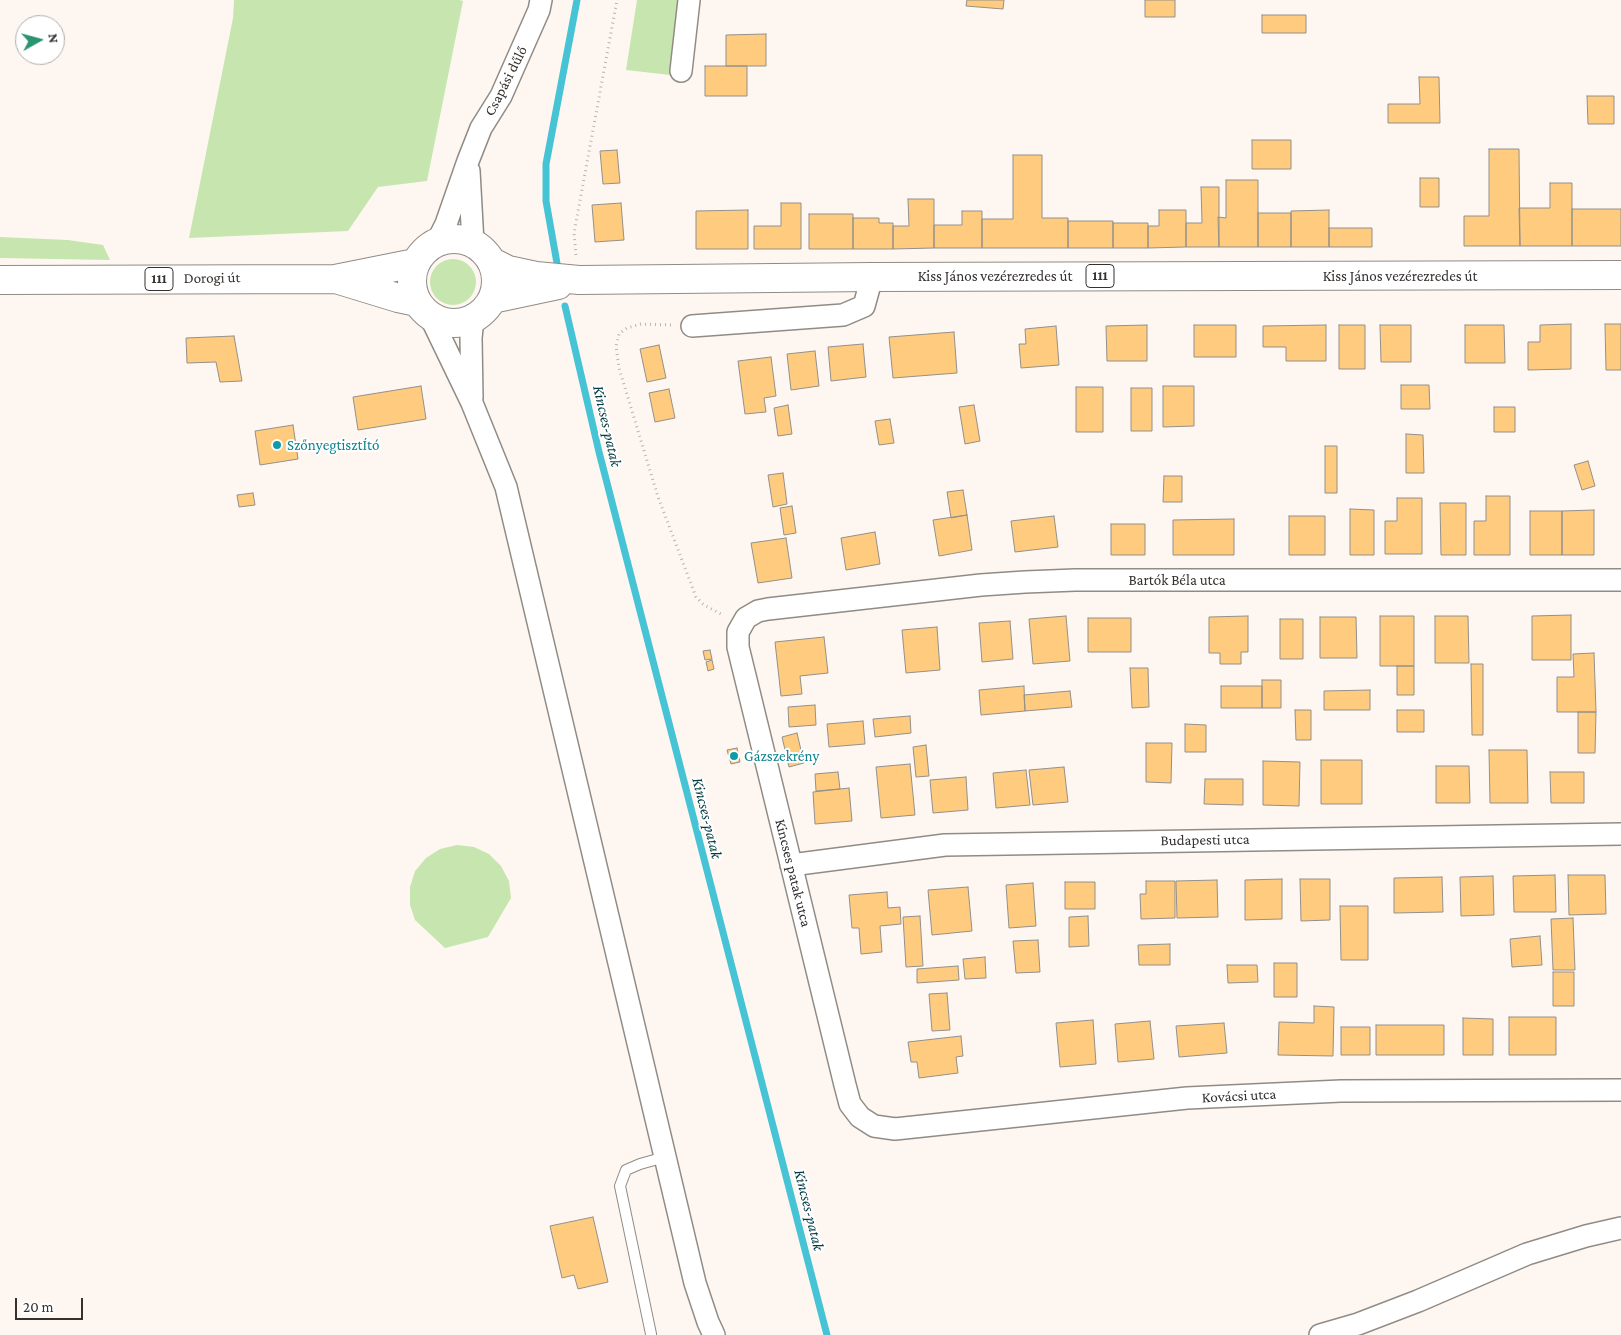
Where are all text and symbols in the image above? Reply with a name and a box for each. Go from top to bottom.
north arrow [15,15,65,65]
text: N [45,33,62,44]
street label: Csapási dűlő [481,43,531,119]
road number: 111 [1086,264,1114,288]
street label: Kiss János vezérezredes út [918,267,1072,285]
street label: Kiss János vezérezredes út [1323,267,1477,285]
road number: 111 [145,268,173,290]
street label: Dorogi út [183,269,241,287]
water label: Kincses-patak [588,383,626,469]
place label: SzőnyegtisztÍtó [287,436,379,454]
marker: SzőnyegtisztÍtó [271,439,283,451]
street label: Bartók Béla utca [1128,571,1226,589]
place label: Gázszekrény [744,747,819,765]
marker: Gázszekrény [728,750,740,762]
water label: Kincses-patak [688,775,726,861]
street label: Kincses patak utca [771,817,815,929]
street label: Budapesti utca [1160,830,1250,850]
street label: Kovácsi utca [1201,1085,1277,1107]
water label: Kincses-patak [790,1167,828,1253]
scale bar [18,1288,85,1320]
text: 20 m [23,1299,54,1315]

